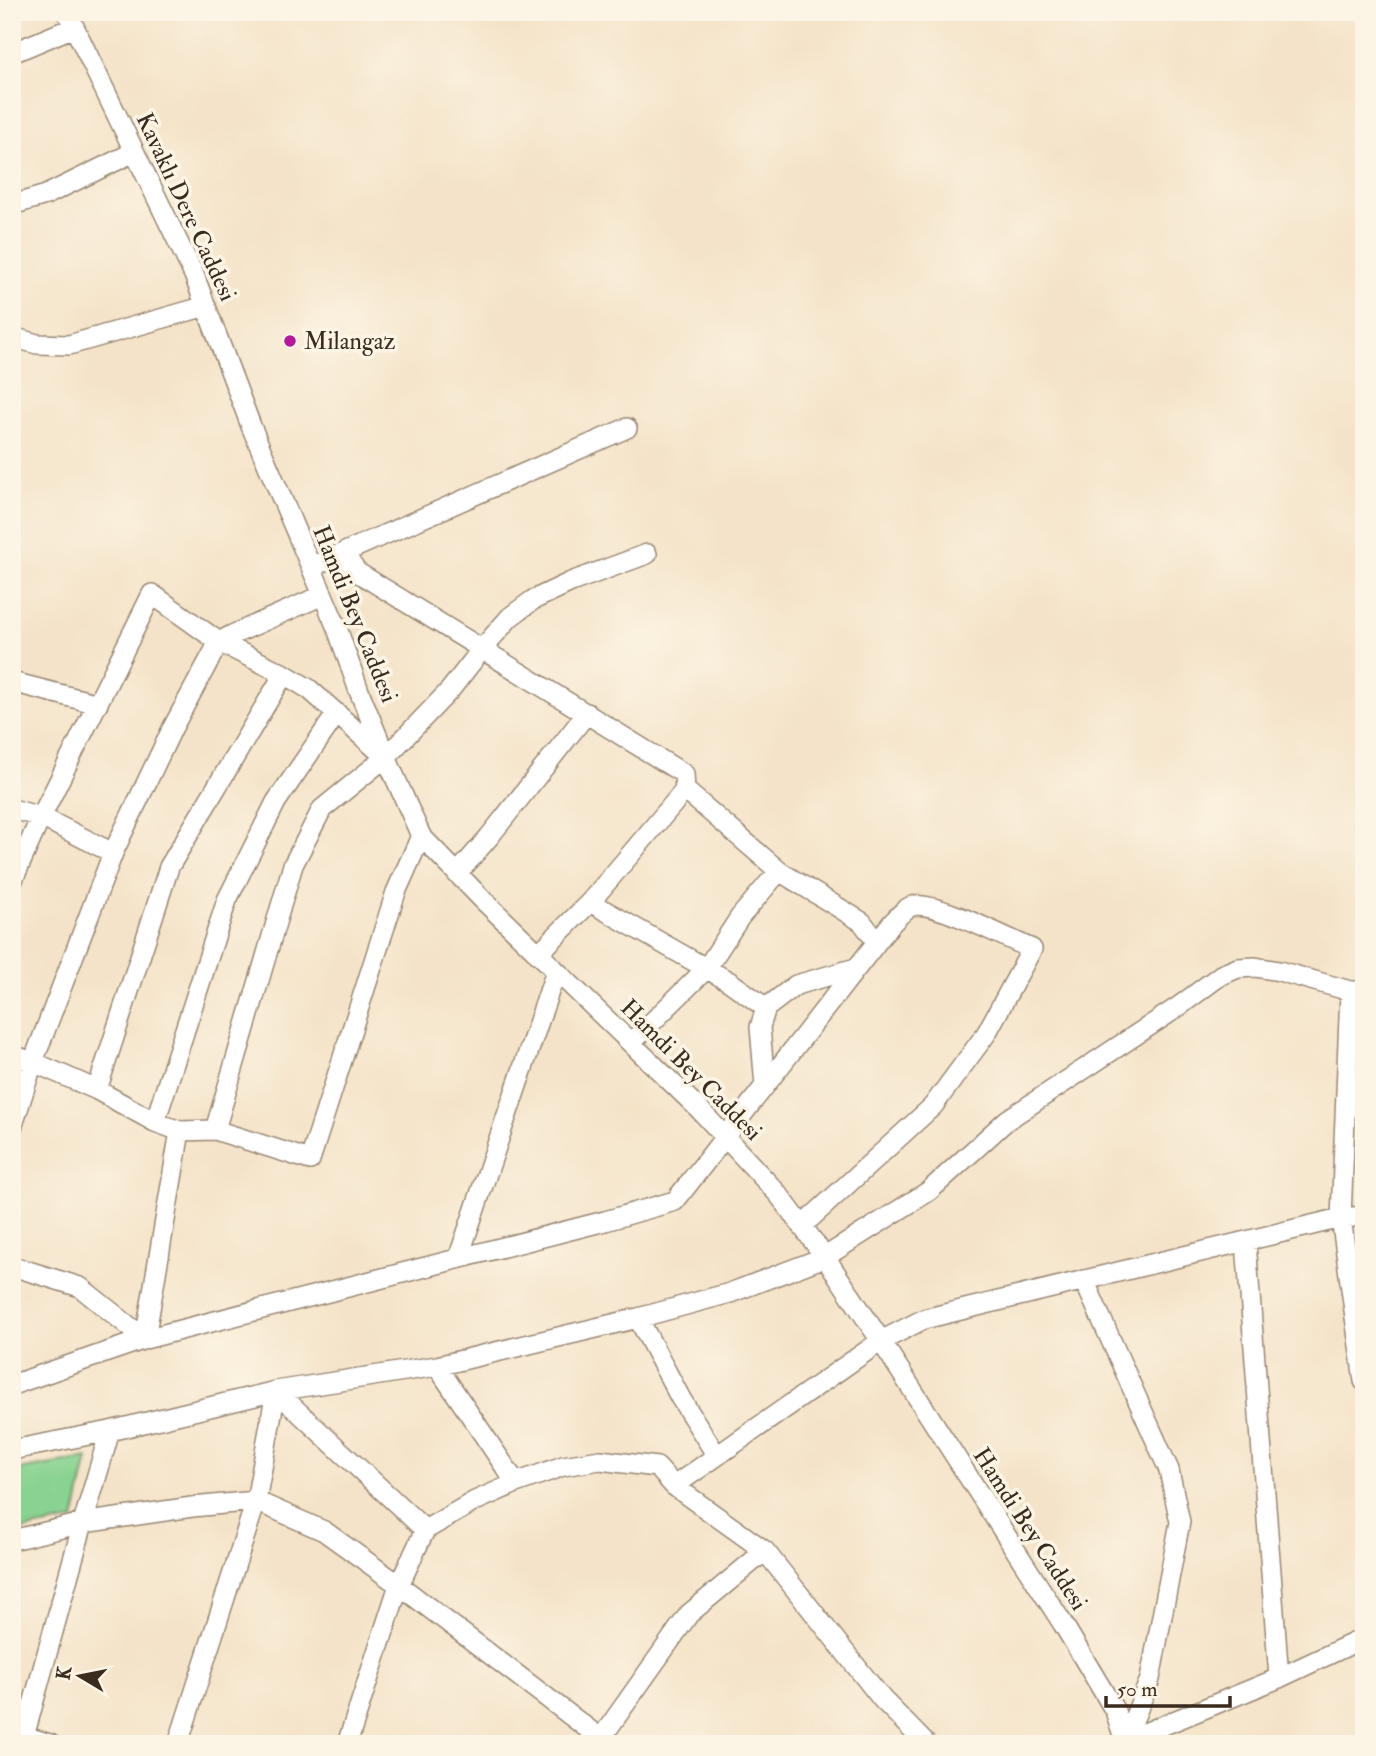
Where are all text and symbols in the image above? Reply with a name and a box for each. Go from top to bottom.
street label: Kavaklı Dere Caddesi [129,108,243,306]
place label: Milangaz [304,326,396,357]
marker: Milangaz [282,333,298,349]
street label: Hamdi Bey Caddesi [305,521,405,707]
street label: Hamdi Bey Caddesi [613,992,769,1148]
street label: Hamdi Bey Caddesi [966,1442,1094,1616]
north arrow [46,1640,116,1710]
text: K [51,1664,77,1682]
scale bar [1106,1665,1231,1709]
text: 50 m [1117,1676,1158,1703]

